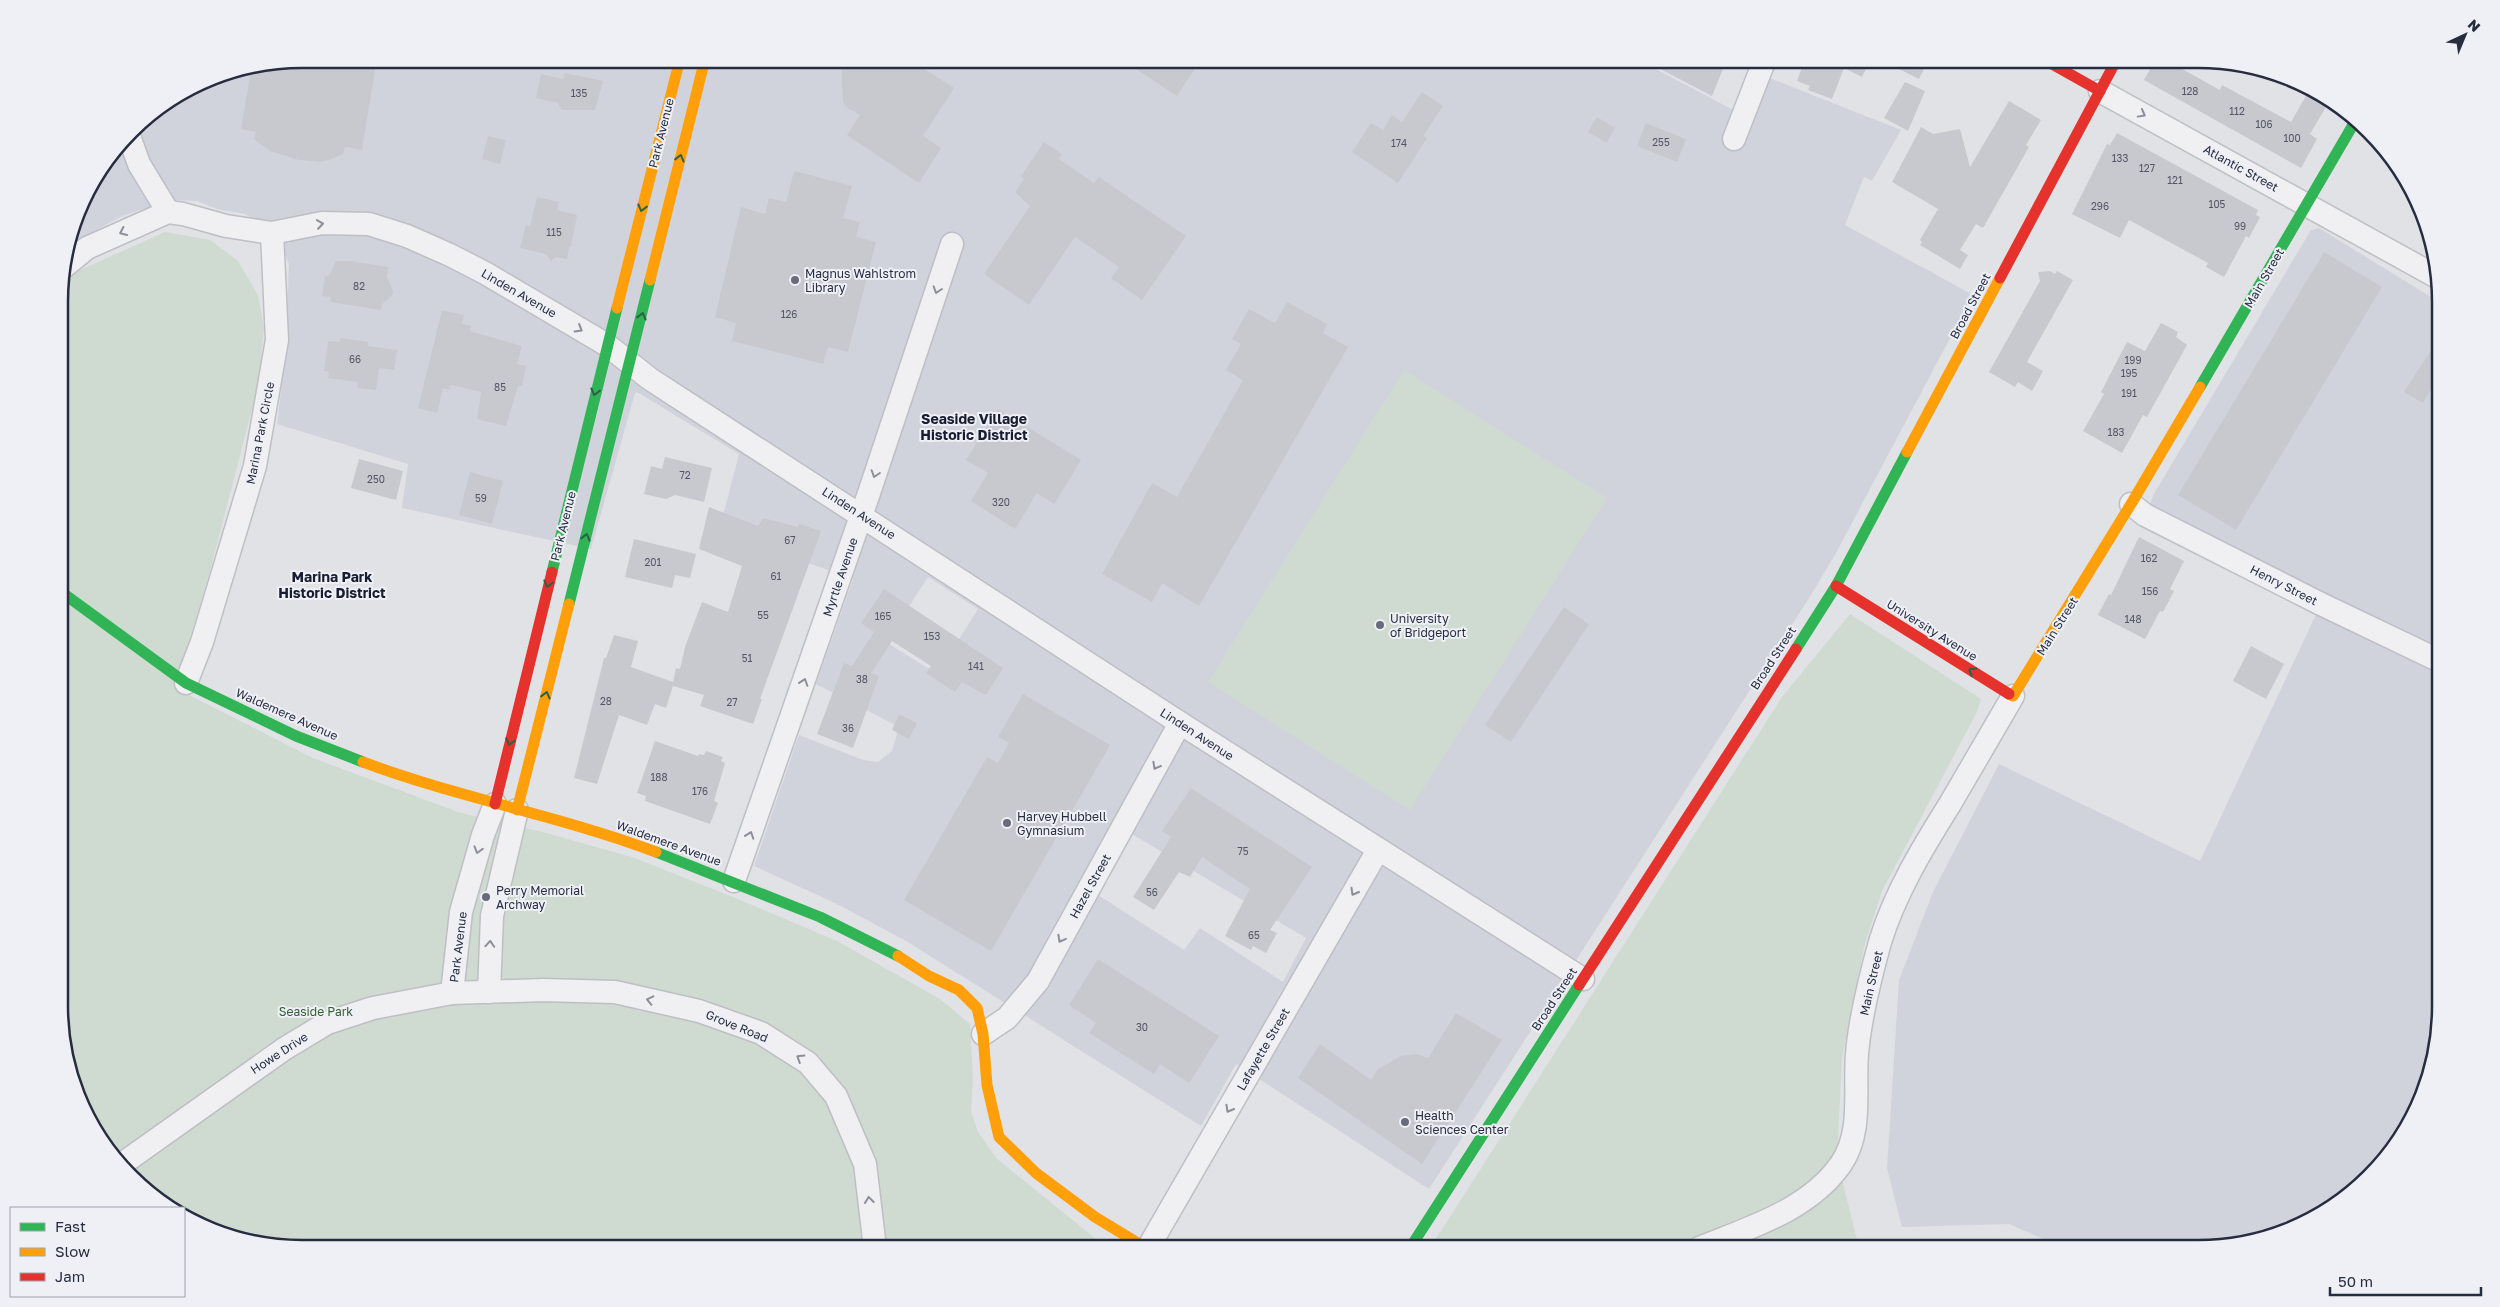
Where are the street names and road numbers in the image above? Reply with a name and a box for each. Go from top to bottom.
street label: Park Avenue [645,97,677,169]
street label: Atlantic Street [2201,141,2281,195]
street label: Main Street [2241,245,2287,310]
street label: Linden Avenue [479,265,559,321]
street label: Broad Street [1946,270,1994,342]
street label: Marina Park Circle [243,380,277,486]
street label: Linden Avenue [819,484,899,542]
street label: Park Avenue [547,490,579,562]
street label: Myrtle Avenue [819,535,861,619]
street label: Henry Street [2248,562,2320,609]
street label: Main Street [2033,594,2081,658]
street label: University Avenue [1884,596,1980,664]
street label: Broad Street [1747,623,1799,692]
street label: Waldemere Avenue [234,685,340,743]
street label: Linden Avenue [1157,705,1237,763]
street label: Waldemere Avenue [615,817,723,869]
street label: Hazel Street [1066,851,1114,921]
street label: Park Avenue [446,911,470,983]
street label: Main Street [1856,949,1886,1017]
street label: Broad Street [1528,964,1580,1033]
street label: Lafayette Street [1233,1005,1293,1093]
street label: Grove Road [704,1007,770,1045]
street label: Howe Drive [247,1029,311,1077]

